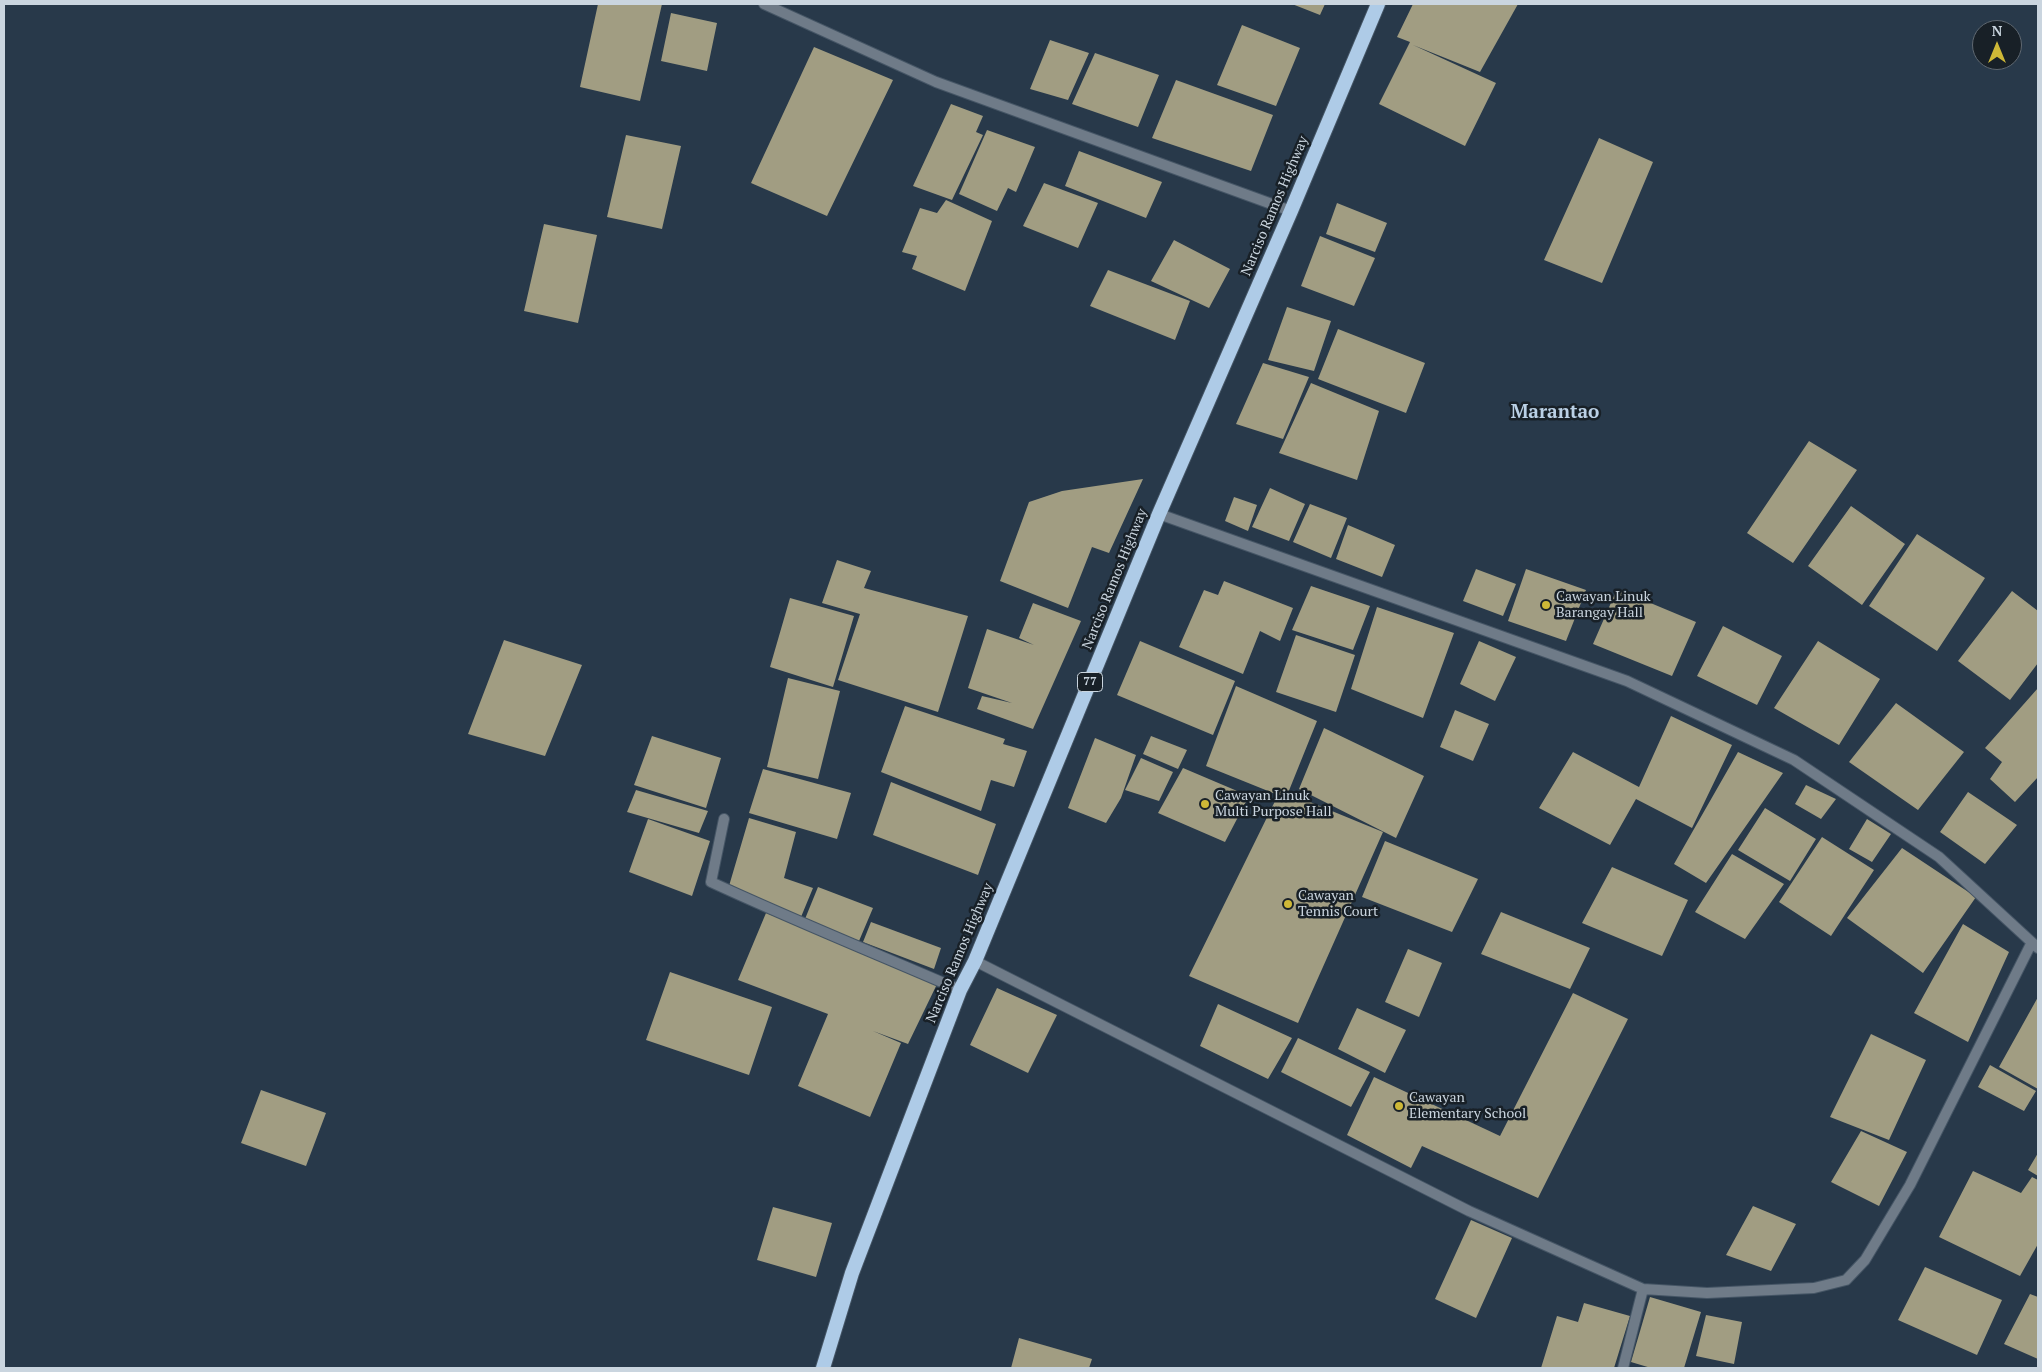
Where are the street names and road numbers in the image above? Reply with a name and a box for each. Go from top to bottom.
street label: Narciso Ramos Highway [1238,134,1312,278]
street label: Narciso Ramos Highway [1079,506,1151,652]
road number: 77 [1078,672,1102,692]
street label: Narciso Ramos Highway [923,881,997,1025]

